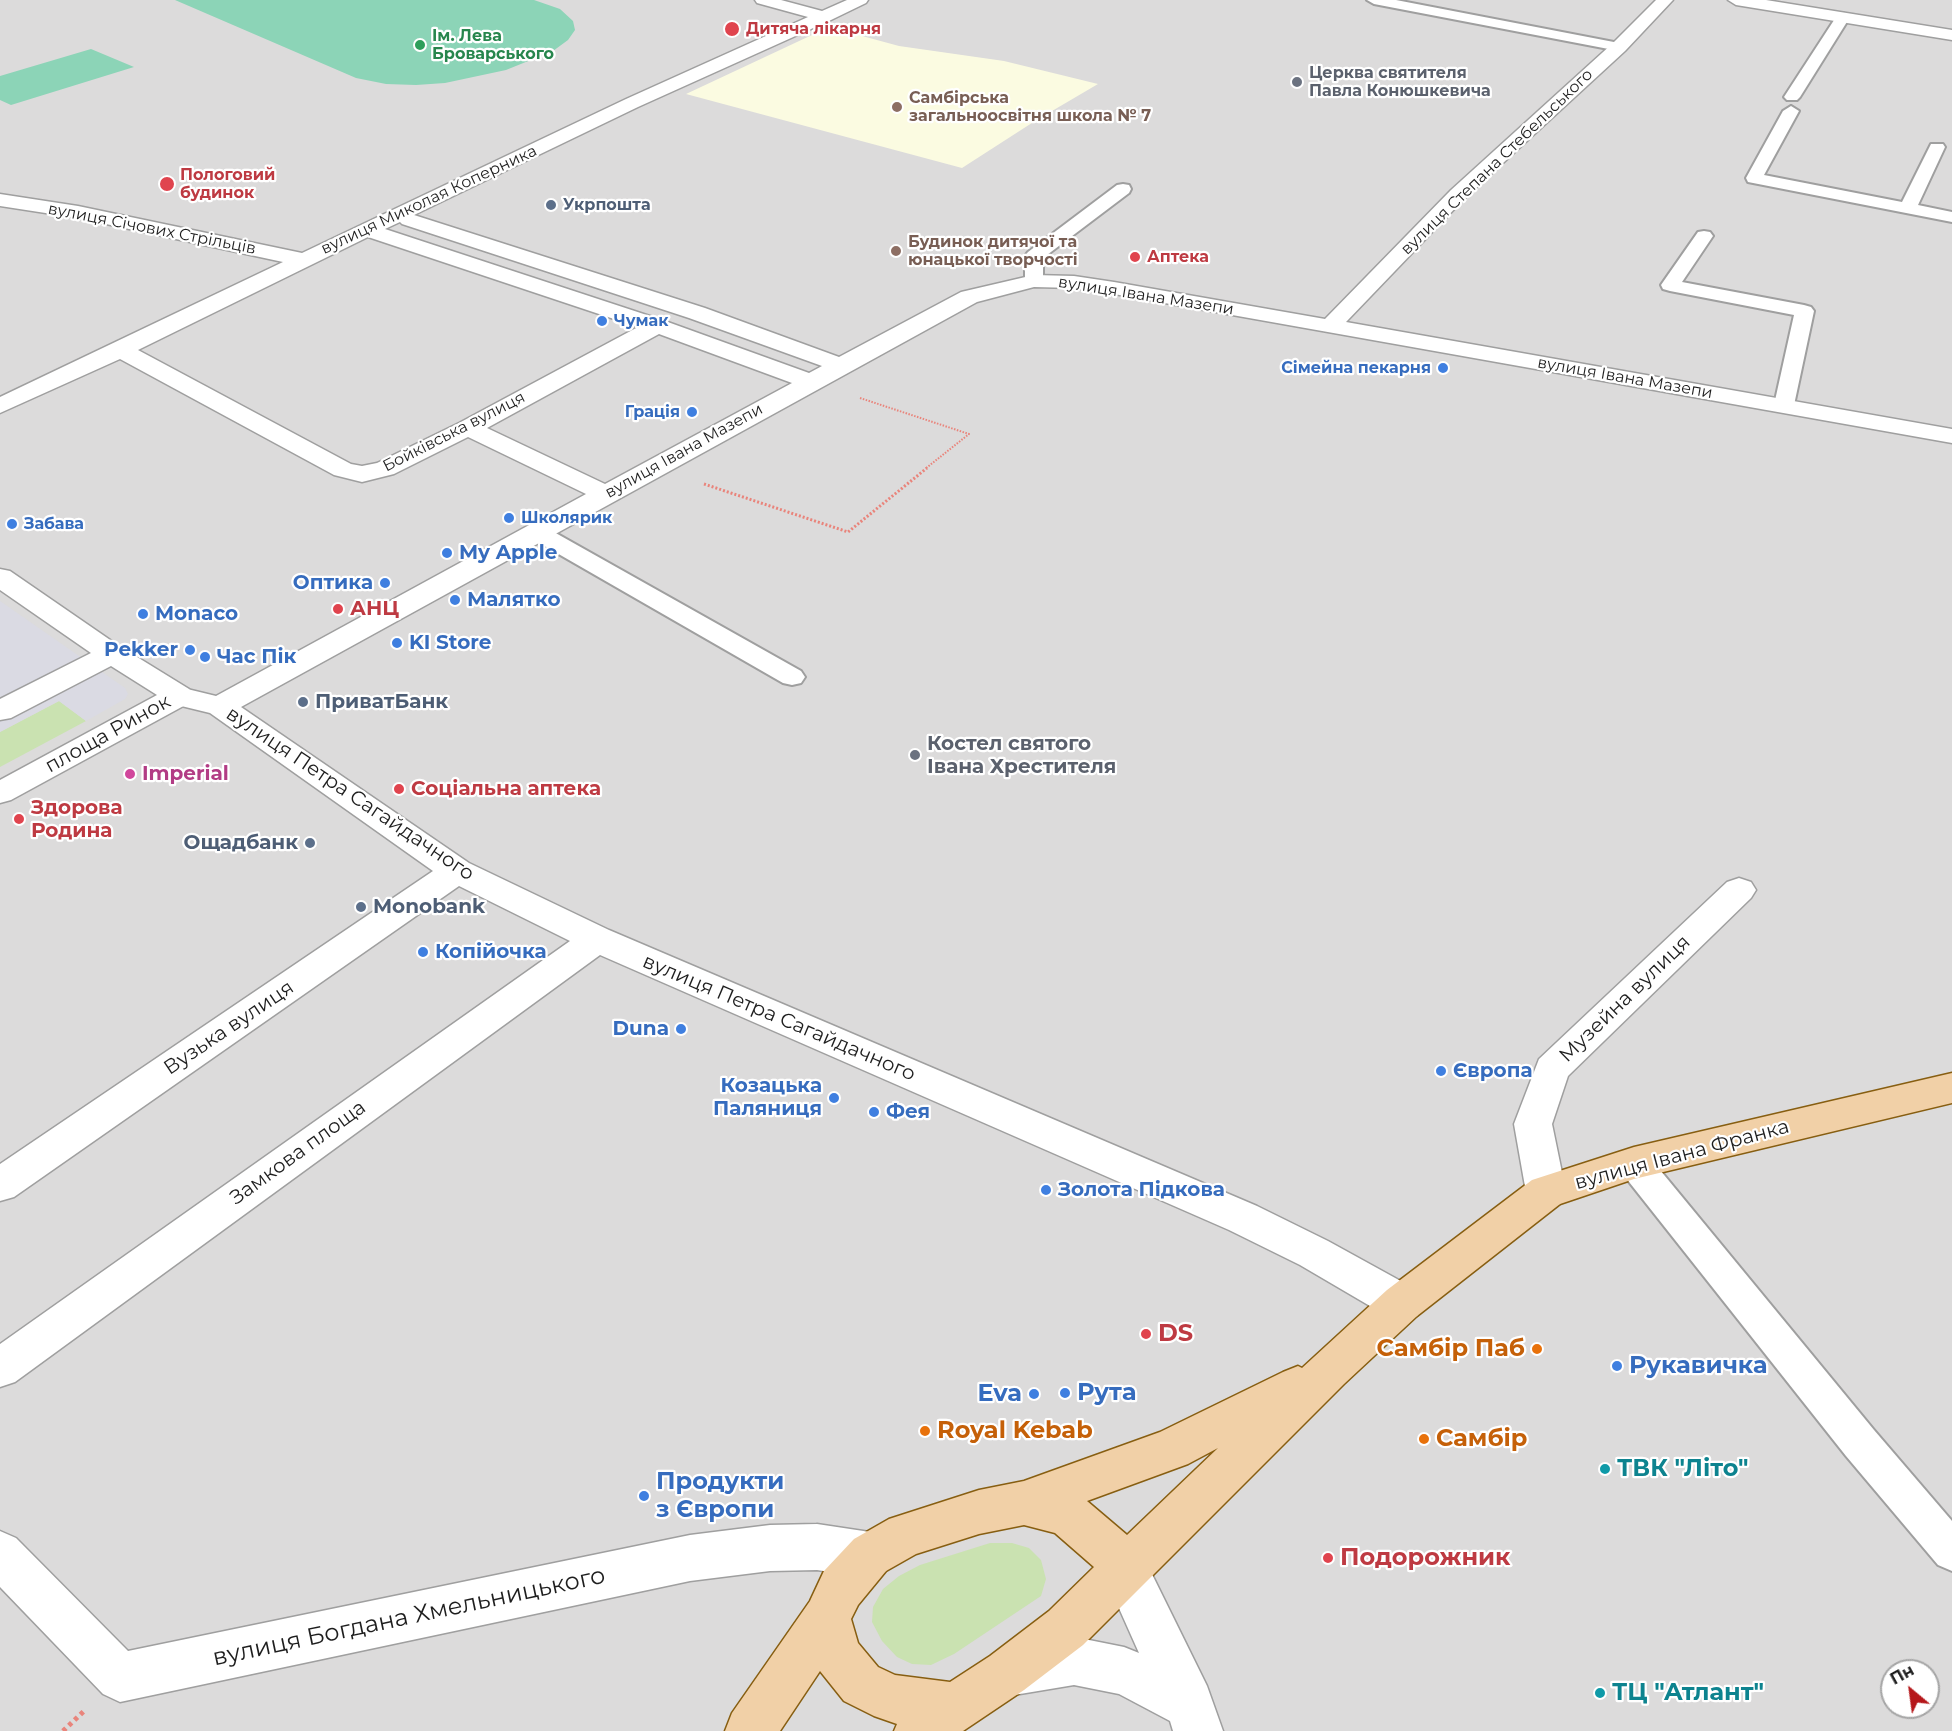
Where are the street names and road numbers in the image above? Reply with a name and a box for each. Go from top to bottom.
street label: вулиця Степана Стебельського [1397,65,1597,259]
street label: вулиця Миколая Коперника [318,141,540,259]
street label: вулиця Січових Стрільців [46,199,258,259]
street label: вулиця Івана Мазепи [1057,273,1235,319]
street label: вулиця Івана Мазепи [1536,353,1714,403]
street label: Бойківська вулиця [380,388,528,476]
street label: вулиця Івана Мазепи [602,400,766,502]
street label: площа Ринок [41,690,175,778]
street label: вулиця Петра Сагайдачного [221,702,479,886]
street label: Музейна вулиця [1555,930,1695,1068]
street label: вулиця Петра Сагайдачного [639,950,919,1086]
street label: Вузька вулиця [160,976,298,1080]
street label: Замкова площа [225,1096,371,1210]
street label: вулиця Івана Франка [1572,1115,1792,1195]
street label: вулиця Богдана Хмельницького [210,1561,608,1673]

